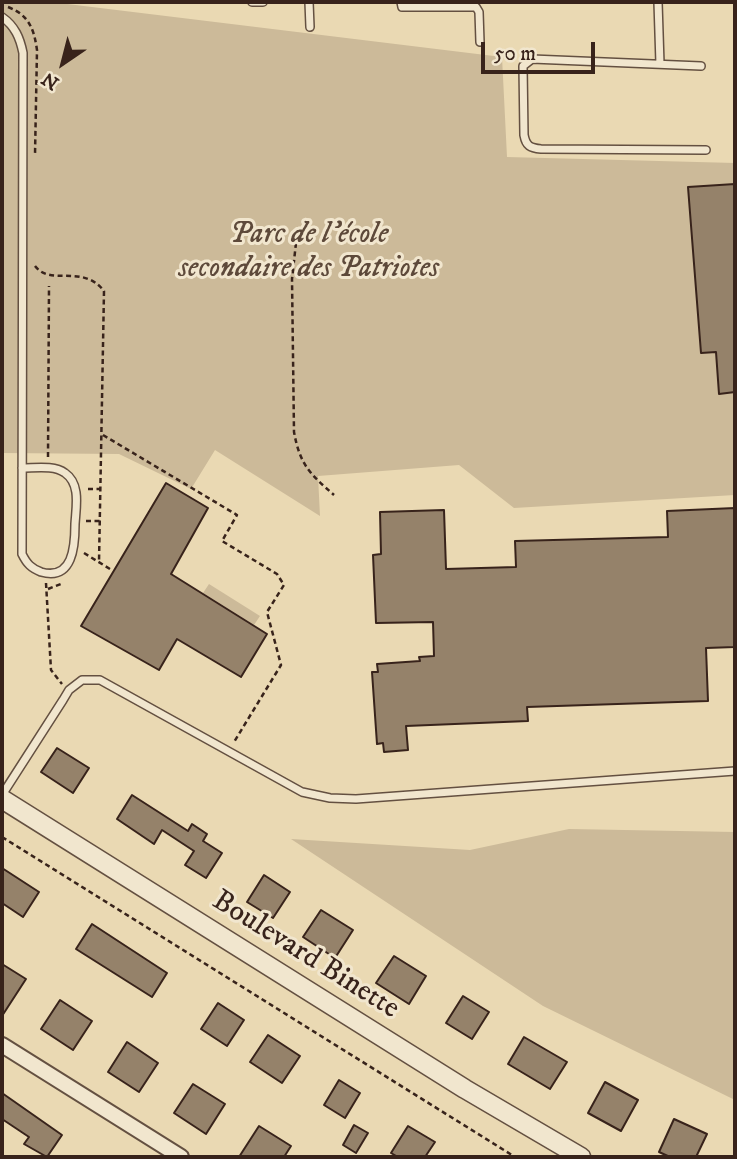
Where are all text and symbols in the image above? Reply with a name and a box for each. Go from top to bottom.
north arrow [28,28,98,98]
scale bar [485,28,599,72]
text: 50 m [494,41,536,67]
text: N [38,67,64,95]
park label: Parc de l'école secondaire des Patriotes [179,218,439,288]
street label: Boulevard Binette [205,884,405,1028]

